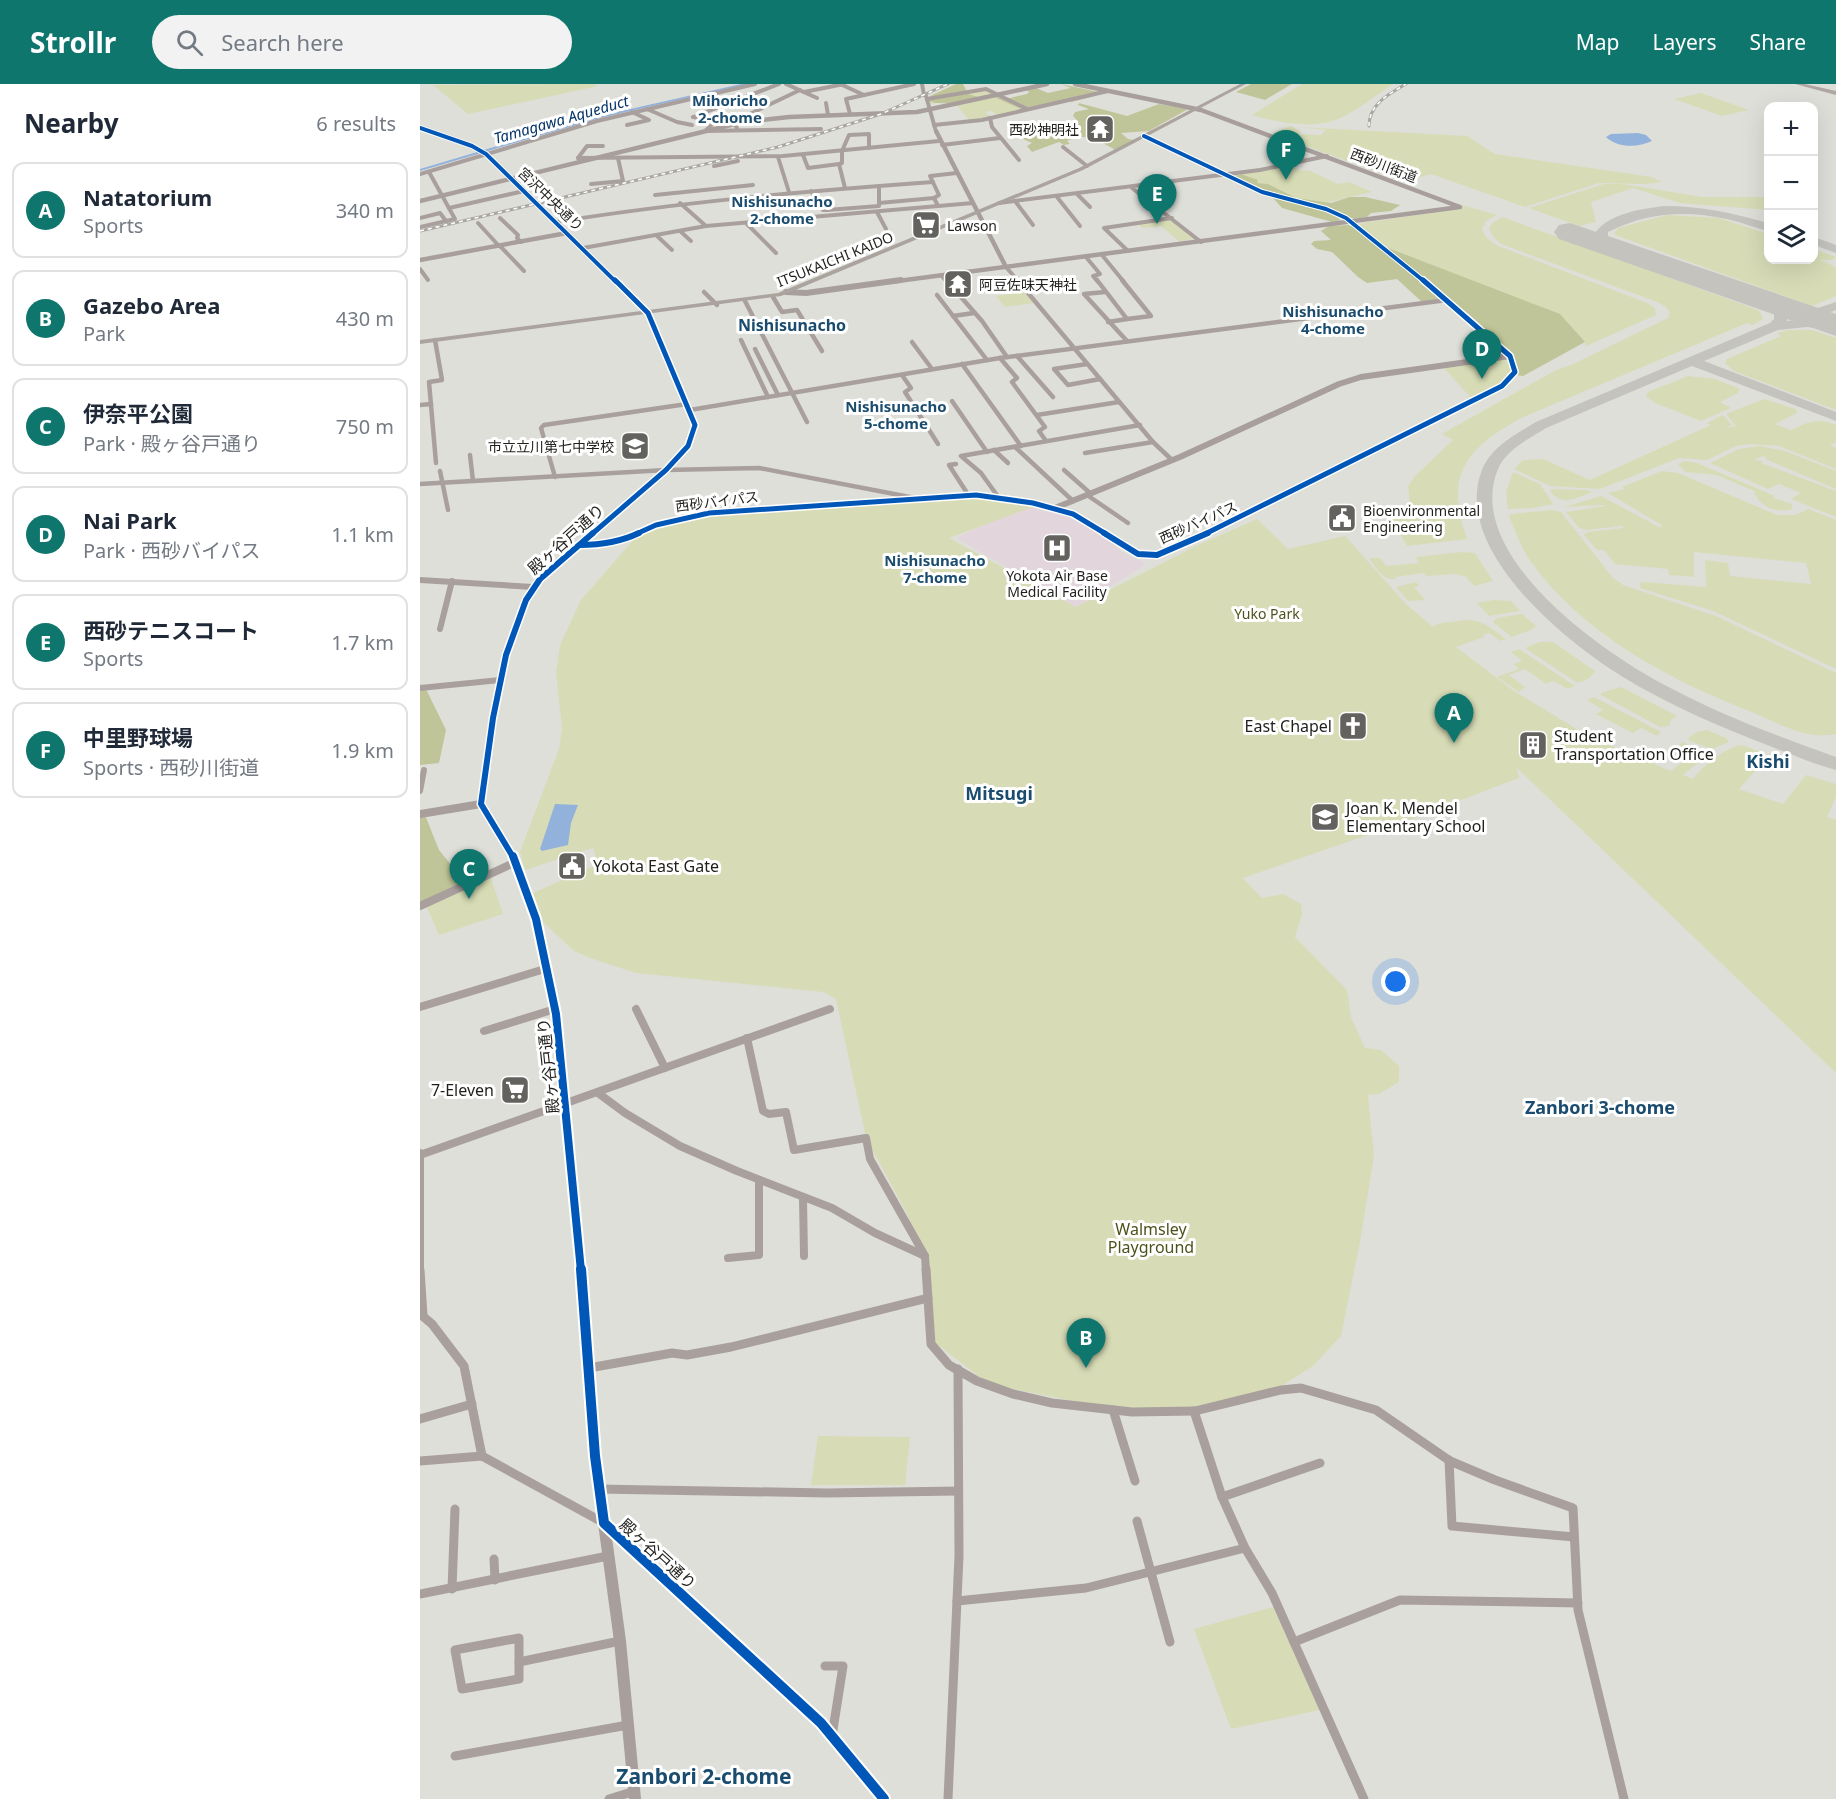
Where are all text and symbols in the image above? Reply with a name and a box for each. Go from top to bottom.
search box [152,15,572,69]
text: Strollr [30,23,116,61]
icon: search [173,26,206,59]
text: Search here [221,27,344,57]
text: Map [1576,28,1620,56]
text: Layers [1653,28,1717,56]
text: Share [1750,28,1806,56]
water label: Tamagawa Aqueduct [491,90,632,148]
district label: Mihoricho 2-chome [692,90,768,127]
map controls [1764,102,1818,264]
button: + [1764,102,1818,156]
text: Nearby [24,105,119,141]
text: 6 results [316,110,396,137]
temple icon: 西砂神明社 [1084,113,1116,145]
place label: 西砂神明社 [1009,120,1079,139]
pin: F [1266,130,1306,180]
street label: 西砂川街道 [1348,144,1420,186]
button: − [1764,156,1818,210]
street label: 宮沢中央通り [514,163,588,235]
pin: E [1138,174,1176,224]
text: Natatorium [83,182,212,212]
district label: Nishisunacho 2-chome [731,191,833,228]
text: A [39,197,52,224]
text: 340 m [336,197,394,224]
supermarket icon: Lawson [910,209,942,241]
button: layers [1764,210,1818,264]
text: Sports [83,212,143,239]
place label: Lawson [947,216,997,235]
street label: ITSUKAICHI KAIDO [774,227,896,291]
temple icon: 阿豆佐味天神社 [942,268,974,300]
place label: 阿豆佐味天神社 [979,275,1077,294]
text: Gazebo Area [83,290,220,320]
district label: Nishisunacho 4-chome [1282,301,1384,338]
text: B [39,305,52,332]
text: 430 m [336,305,394,332]
district label: Nishisunacho [738,314,846,336]
text: Park [83,320,125,347]
pin: D [1462,330,1502,379]
district label: Nishisunacho 5-chome [845,396,947,433]
text: 伊奈平公園 [83,398,193,428]
text: C [39,413,52,440]
text: 750 m [336,413,394,440]
text: Park · 殿ヶ谷戸通り [83,430,261,457]
school or university icon: 市立立川第七中学校 [619,430,651,462]
place label: 市立立川第七中学校 [488,437,614,456]
street label: 西砂バイパス [674,486,760,516]
street label: 西砂バイパス [1156,496,1240,548]
street label: 殿ヶ谷戸通り [523,499,609,579]
place label: Bioenvironmental Engineering [1363,501,1480,536]
public building icon: Bioenvironmental Engineering [1326,502,1358,534]
text: Nai Park [83,505,177,535]
text: D [38,521,53,548]
text: 1.1 km [331,521,394,548]
hospital icon: Yokota Air Base Medical Facility [1041,532,1073,564]
text: Park · 西砂バイパス [83,537,261,564]
district label: Nishisunacho 7-chome [884,550,986,587]
place label: Yokota Air Base Medical Facility [1006,566,1108,601]
park label: Yuko Park [1234,604,1300,623]
text: 西砂テニスコート [83,615,259,645]
text: E [40,629,51,656]
text: 1.7 km [331,629,394,656]
text: Sports [83,645,143,672]
pin: A [1434,694,1474,743]
church icon: East Chapel [1337,710,1369,742]
place label: East Chapel [1245,715,1332,737]
text: 中里野球場 [83,722,193,752]
place label: Student Transportation Office [1554,725,1714,765]
building icon: Student Transportation Office [1517,729,1549,761]
text: F [40,737,51,764]
text: 1.9 km [331,737,394,764]
district label: Kishi [1746,749,1790,773]
text: Sports · 西砂川街道 [83,754,259,781]
district label: Mitsugi [965,781,1033,805]
place label: Joan K. Mendel Elementary School [1344,797,1485,837]
school or university icon: Joan K. Mendel Elementary School [1309,801,1341,833]
pin: C [449,850,488,899]
public building icon: Yokota East Gate [556,850,588,882]
place label: Yokota East Gate [593,855,719,877]
your location [1381,967,1410,996]
street label: 殿ヶ谷戸通り [532,1017,564,1115]
supermarket icon: 7-Eleven [499,1074,531,1106]
place label: 7-Eleven [431,1079,494,1101]
district label: Zanbori 3-chome [1525,1095,1675,1119]
park label: Walmsley Playground [1108,1218,1194,1258]
pin: B [1066,1318,1106,1368]
street label: 殿ヶ谷戸通り [615,1514,701,1594]
district label: Zanbori 2-chome [616,1762,792,1790]

